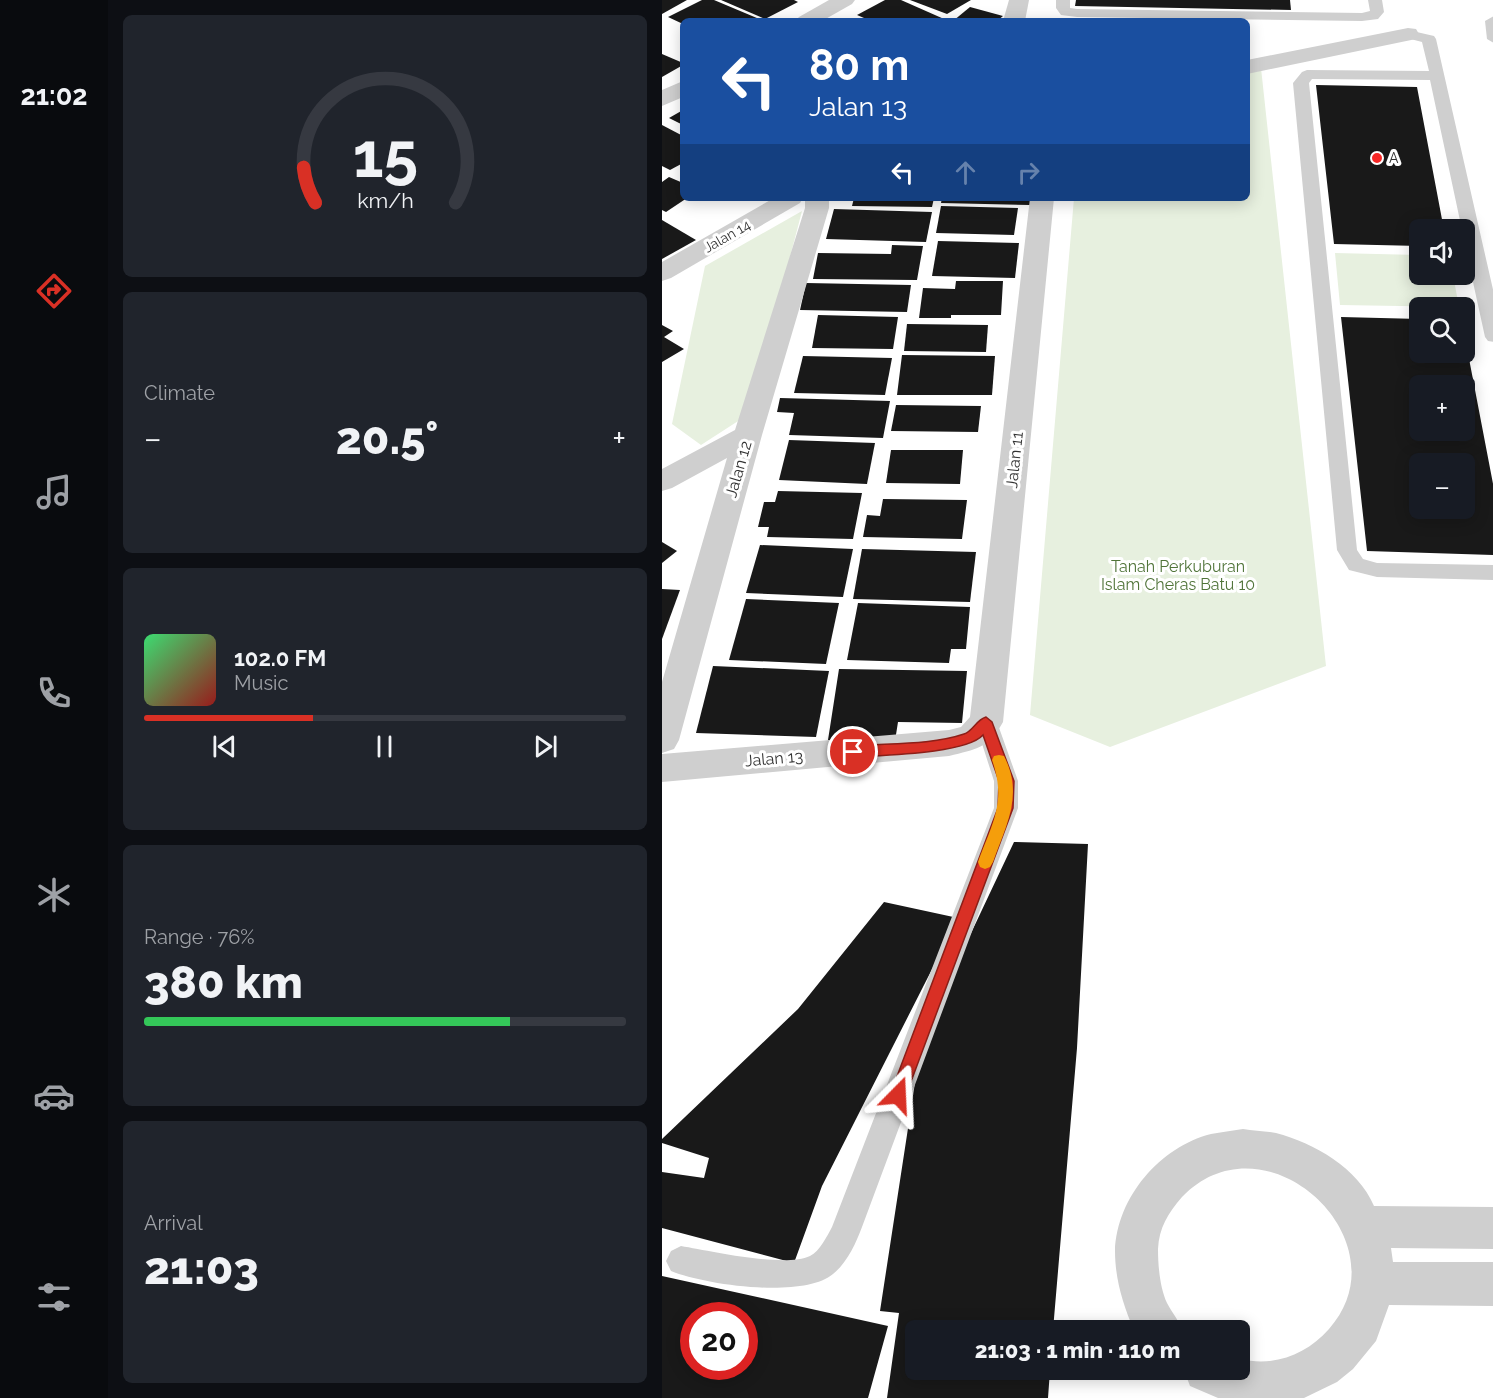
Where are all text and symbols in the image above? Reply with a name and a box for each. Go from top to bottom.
text: 80 m [809,41,909,90]
icon: left [710,42,788,120]
text: 21:02 [20,80,88,111]
text: Jalan 13 [809,91,907,122]
text: 15 [352,118,418,192]
place label: A [1389,150,1399,166]
marker: A [1370,151,1384,165]
icon: left [886,156,919,189]
icon: ahead [949,156,982,189]
icon: right [1012,156,1045,189]
text: km/h [357,188,413,213]
street label: Jalan 14 [701,216,753,256]
map controls [1409,219,1475,519]
button: sound [1409,219,1475,285]
icon: directions [33,270,75,312]
button: search [1409,297,1475,363]
button: + [1409,375,1475,441]
text: Climate [144,381,215,405]
text: 20.5° [336,412,438,465]
text: − [144,419,162,458]
text: + [612,419,626,458]
street label: Jalan 11 [1002,431,1027,489]
street label: Jalan 12 [721,439,756,500]
button: − [1409,453,1475,519]
icon: music [33,471,75,513]
park label: Tanah Perkuburan Islam Cheras Batu 10 [1101,557,1255,594]
text: 102.0 FM [234,645,326,671]
text: Music [234,671,288,695]
icon: phone [33,672,75,714]
pin [827,726,878,777]
icon: previous [208,730,241,763]
icon: pause [368,730,401,763]
icon: next [529,730,562,763]
icon: arrive [836,735,869,768]
street label: Jalan 13 [744,746,804,770]
icon: climate [33,874,75,916]
text: Range · 76% [144,925,255,949]
text: 380 km [144,956,303,1009]
position arrow [866,1063,930,1127]
icon: car [33,1075,75,1117]
text: Arrival [144,1211,203,1235]
text: 21:03 [144,1242,259,1295]
icon: filters [33,1276,75,1318]
speed limit sign: 20 [680,1302,758,1380]
text: 21:03 · 1 min · 110 m [975,1337,1180,1363]

